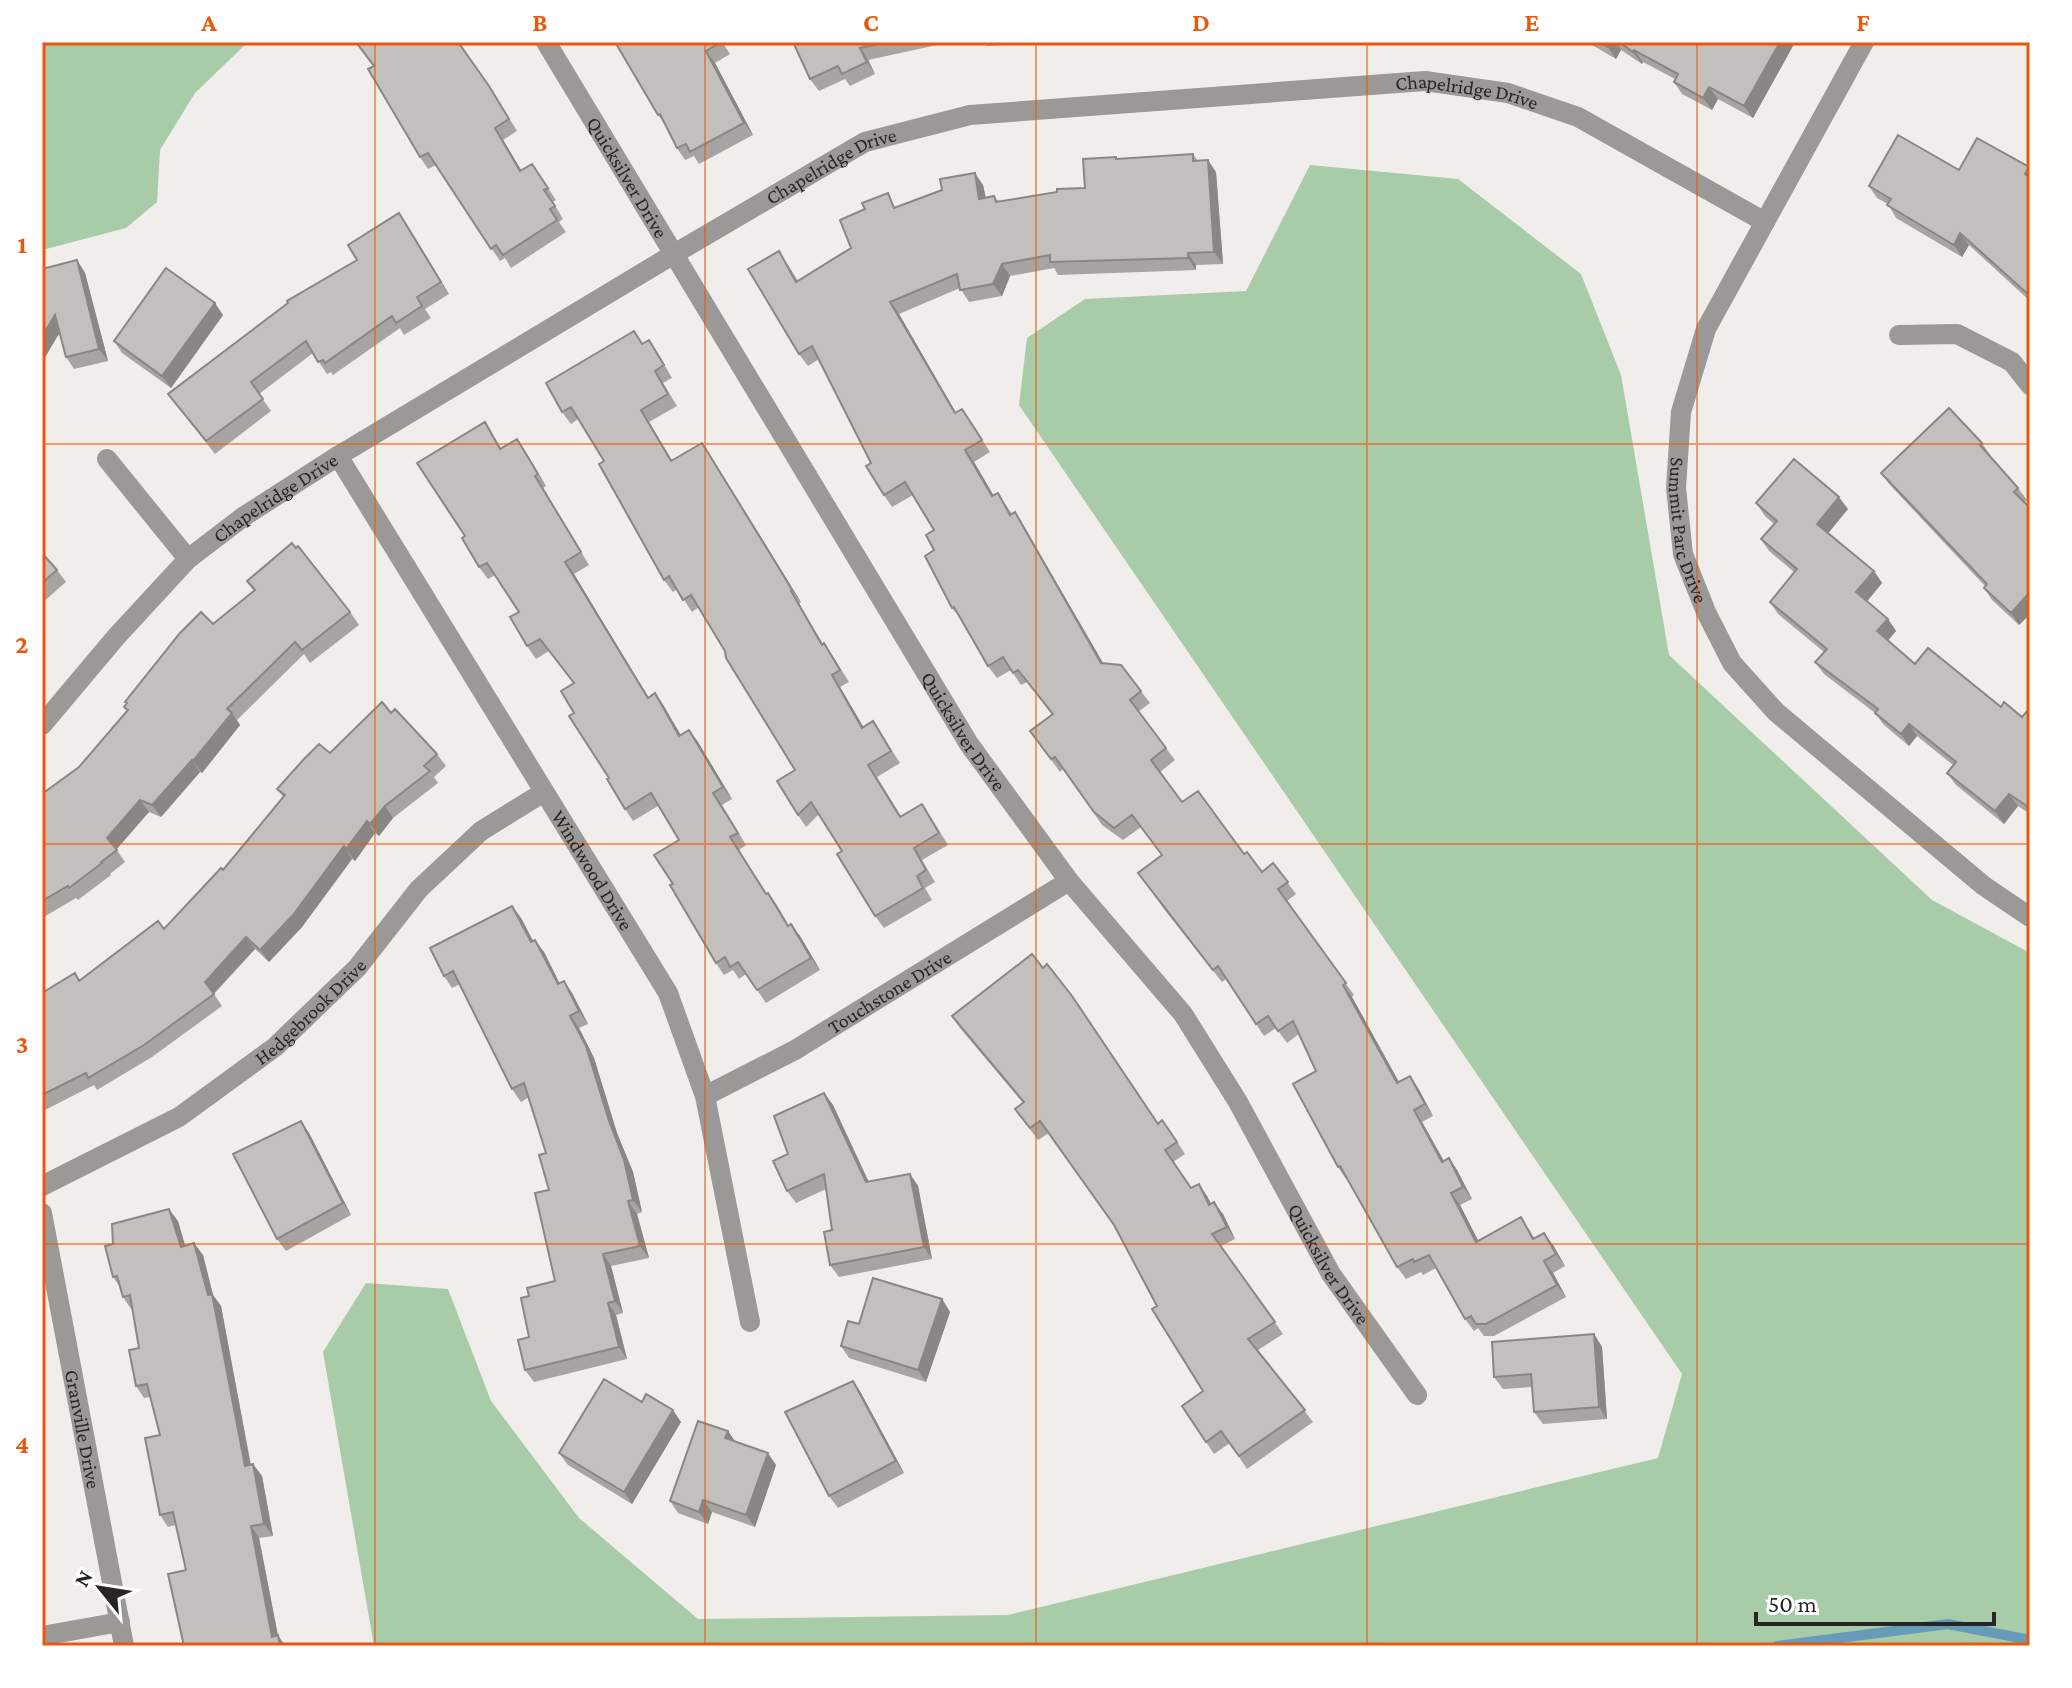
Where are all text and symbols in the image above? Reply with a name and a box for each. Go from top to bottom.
text: A [200,8,217,37]
text: B [532,8,548,37]
text: C [863,8,879,37]
text: D [1192,8,1210,37]
text: E [1525,8,1540,37]
text: F [1856,8,1870,37]
street label: Chapelridge Drive [1394,70,1541,114]
street label: Quicksilver Drive [583,113,673,242]
street label: Chapelridge Drive [762,123,899,209]
text: 1 [17,230,27,259]
street label: Chapelridge Drive [209,448,342,547]
street label: Summit Parc Drive [1665,456,1712,606]
text: 2 [15,630,29,659]
street label: Quicksilver Drive [917,668,1011,795]
street label: Windwood Drive [547,806,638,934]
street label: Touchstone Drive [824,945,955,1038]
street label: Hedgebrook Drive [250,955,371,1069]
text: 3 [16,1030,28,1059]
street label: Quicksilver Drive [1284,1200,1374,1329]
street label: Granville Drive [61,1368,105,1491]
text: 4 [15,1430,29,1459]
north arrow [60,1548,140,1628]
text: N [69,1566,98,1591]
scale bar [1756,1576,1994,1626]
text: 50 m [1768,1590,1817,1617]

